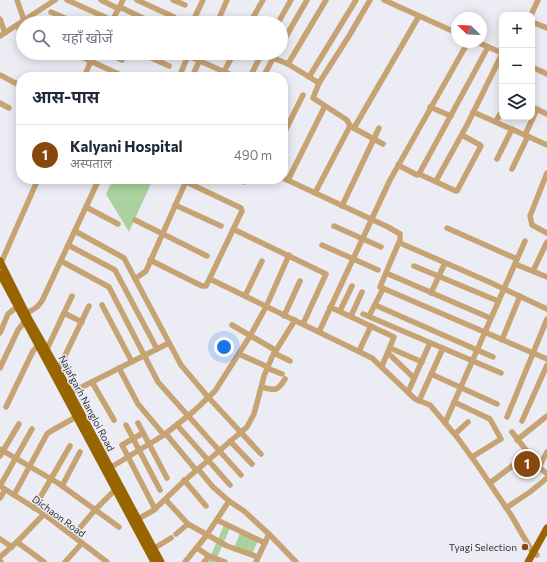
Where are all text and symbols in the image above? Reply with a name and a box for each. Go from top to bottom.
north arrow [451,12,487,48]
map controls [499,12,535,120]
button: + [499,12,535,48]
search box [16,16,288,60]
icon: search [30,27,52,49]
text: यहाँ खोजें [62,28,113,46]
button: − [499,48,535,84]
button: layers [499,84,535,120]
text: आस-पास [32,86,99,107]
text: Kalyani Hospital [70,137,183,155]
text: 1 [42,147,48,163]
text: 490 m [234,147,272,163]
text: अस्पताल [70,155,112,171]
your location [214,337,234,357]
street label: Najafgarh Nangloi Road [57,353,118,453]
pin: 1 [514,449,540,479]
street label: Dichaon Road [30,493,88,539]
place label: Tyagi Selection [449,541,517,553]
marker: Tyagi Selection [520,542,530,552]

